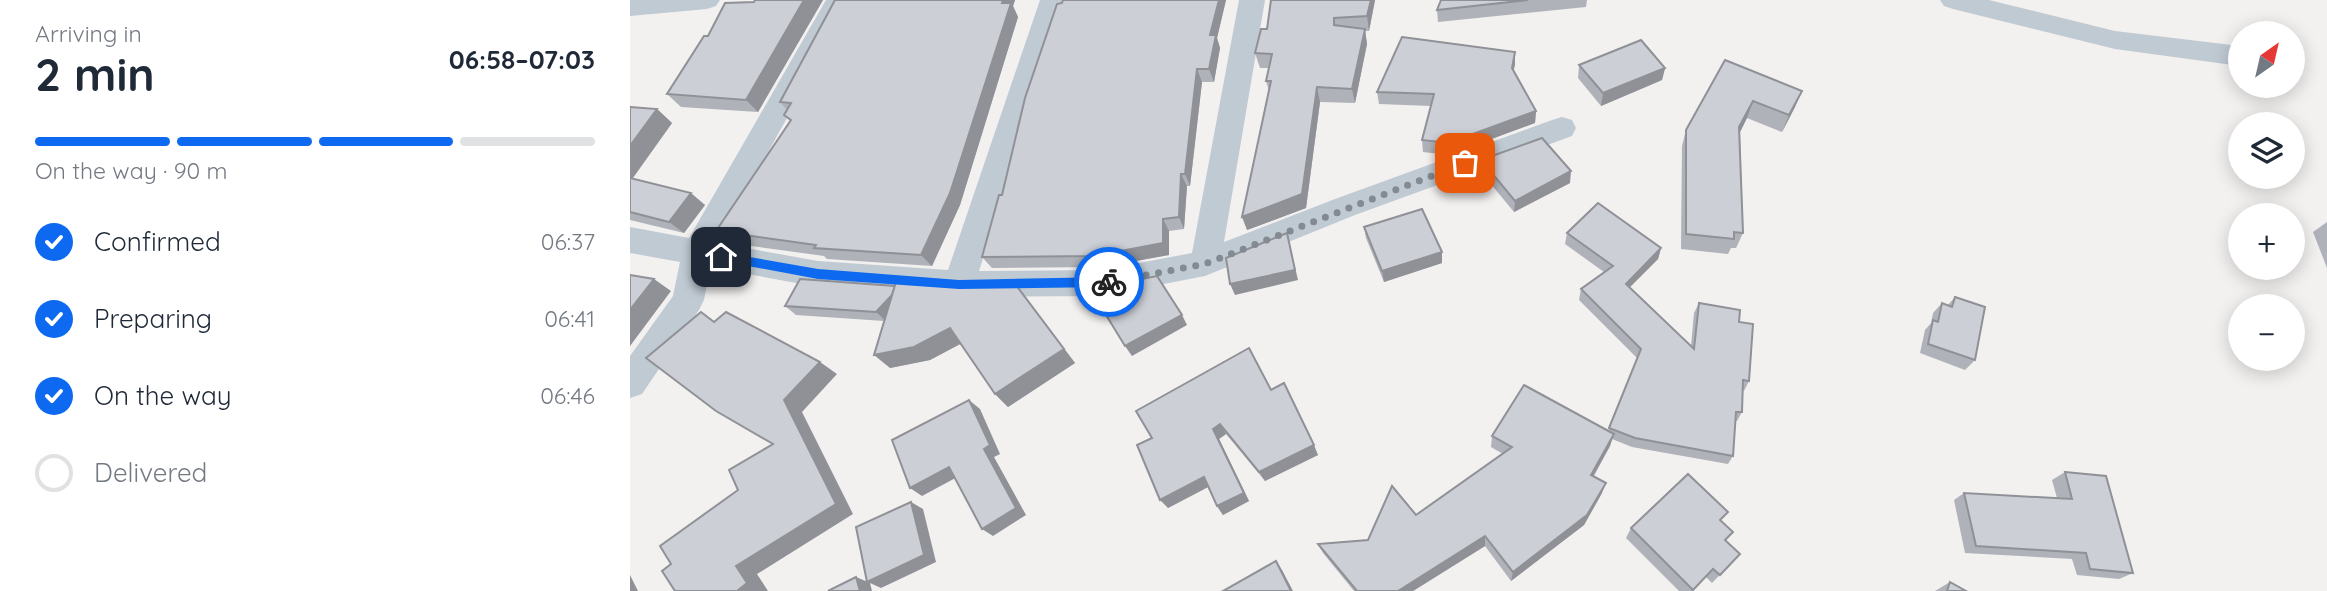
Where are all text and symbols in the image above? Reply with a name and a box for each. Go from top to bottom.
text: Arriving in [35,19,142,48]
north arrow [2228,21,2305,98]
map controls [2228,21,2305,371]
text: 06:58–07:03 [449,43,595,76]
text: 2 min [35,45,155,103]
button: layers [2228,112,2305,189]
pin [1435,133,1495,193]
icon: bag [1446,144,1484,182]
text: On the way · 90 m [35,156,228,185]
button: + [2228,203,2305,280]
icon: check [35,223,73,261]
text: Confirmed [94,225,221,258]
text: 06:37 [541,227,595,256]
pin [691,227,751,287]
icon: home [702,238,740,276]
courier [1074,247,1144,317]
icon: bike [1090,263,1128,301]
button: − [2228,294,2305,371]
icon: check [35,300,73,338]
text: Preparing [94,302,212,335]
text: 06:41 [544,304,595,333]
icon: check [35,377,73,415]
text: On the way [94,379,232,412]
text: 06:46 [540,381,595,410]
text: Delivered [94,456,207,489]

